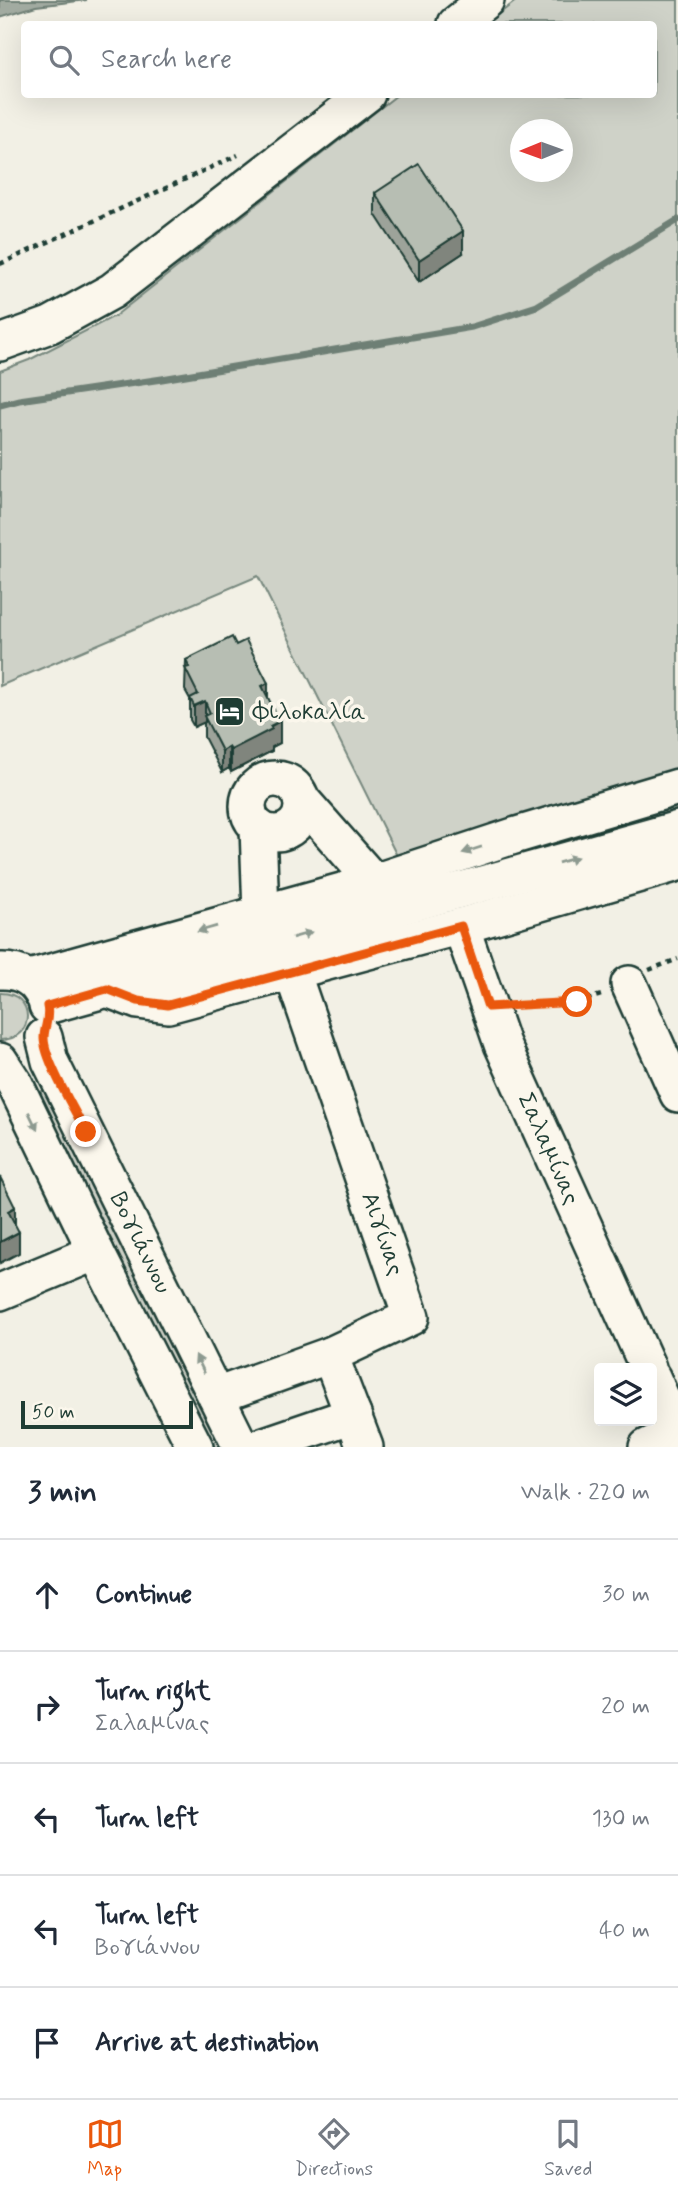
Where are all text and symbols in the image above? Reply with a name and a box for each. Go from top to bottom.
search box [21,21,657,98]
icon: search [45,41,83,79]
text: Search here [101,43,232,77]
north arrow [510,119,573,182]
hotel icon: Φιλοκαλία [213,695,247,729]
place label: Φιλοκαλία [252,697,366,728]
one-way arrow [462,845,483,856]
one-way arrow [558,855,579,865]
one-way arrow [197,925,218,935]
one-way arrow [291,929,313,940]
route start [561,986,592,1017]
street label: Σαλαμίνας [510,1088,586,1210]
one-way arrow [27,1111,38,1131]
route end [70,1116,101,1147]
street label: Βογιάννου [102,1187,178,1299]
street label: Αιγίνας [353,1188,411,1280]
one-way arrow [194,1354,205,1374]
map controls [594,1363,657,1426]
button: layers [594,1363,657,1426]
scale bar [21,1398,192,1430]
text: 50 m [32,1400,75,1425]
text: 3 min [28,1473,97,1512]
text: Walk · 220 m [521,1478,650,1508]
icon: ahead [28,1576,66,1614]
text: Continue [95,1578,192,1612]
text: 30 m [602,1580,650,1610]
text: Turn right [95,1675,211,1709]
icon: right [28,1688,66,1726]
text: 20 m [601,1692,650,1722]
text: Σαλαμίνας [95,1709,209,1739]
icon: left [28,1800,66,1838]
text: Turn left [95,1802,199,1836]
text: 130 m [592,1804,650,1834]
text: Turn left [95,1899,199,1933]
icon: left [28,1912,66,1950]
text: 40 m [599,1916,650,1946]
text: Βογιάννου [95,1933,200,1963]
icon: arrive [28,2024,66,2062]
text: Arrive at destination [95,2026,319,2060]
tab: Map [86,2115,124,2182]
tab: Directions [295,2115,373,2182]
tab: Saved [544,2115,592,2182]

